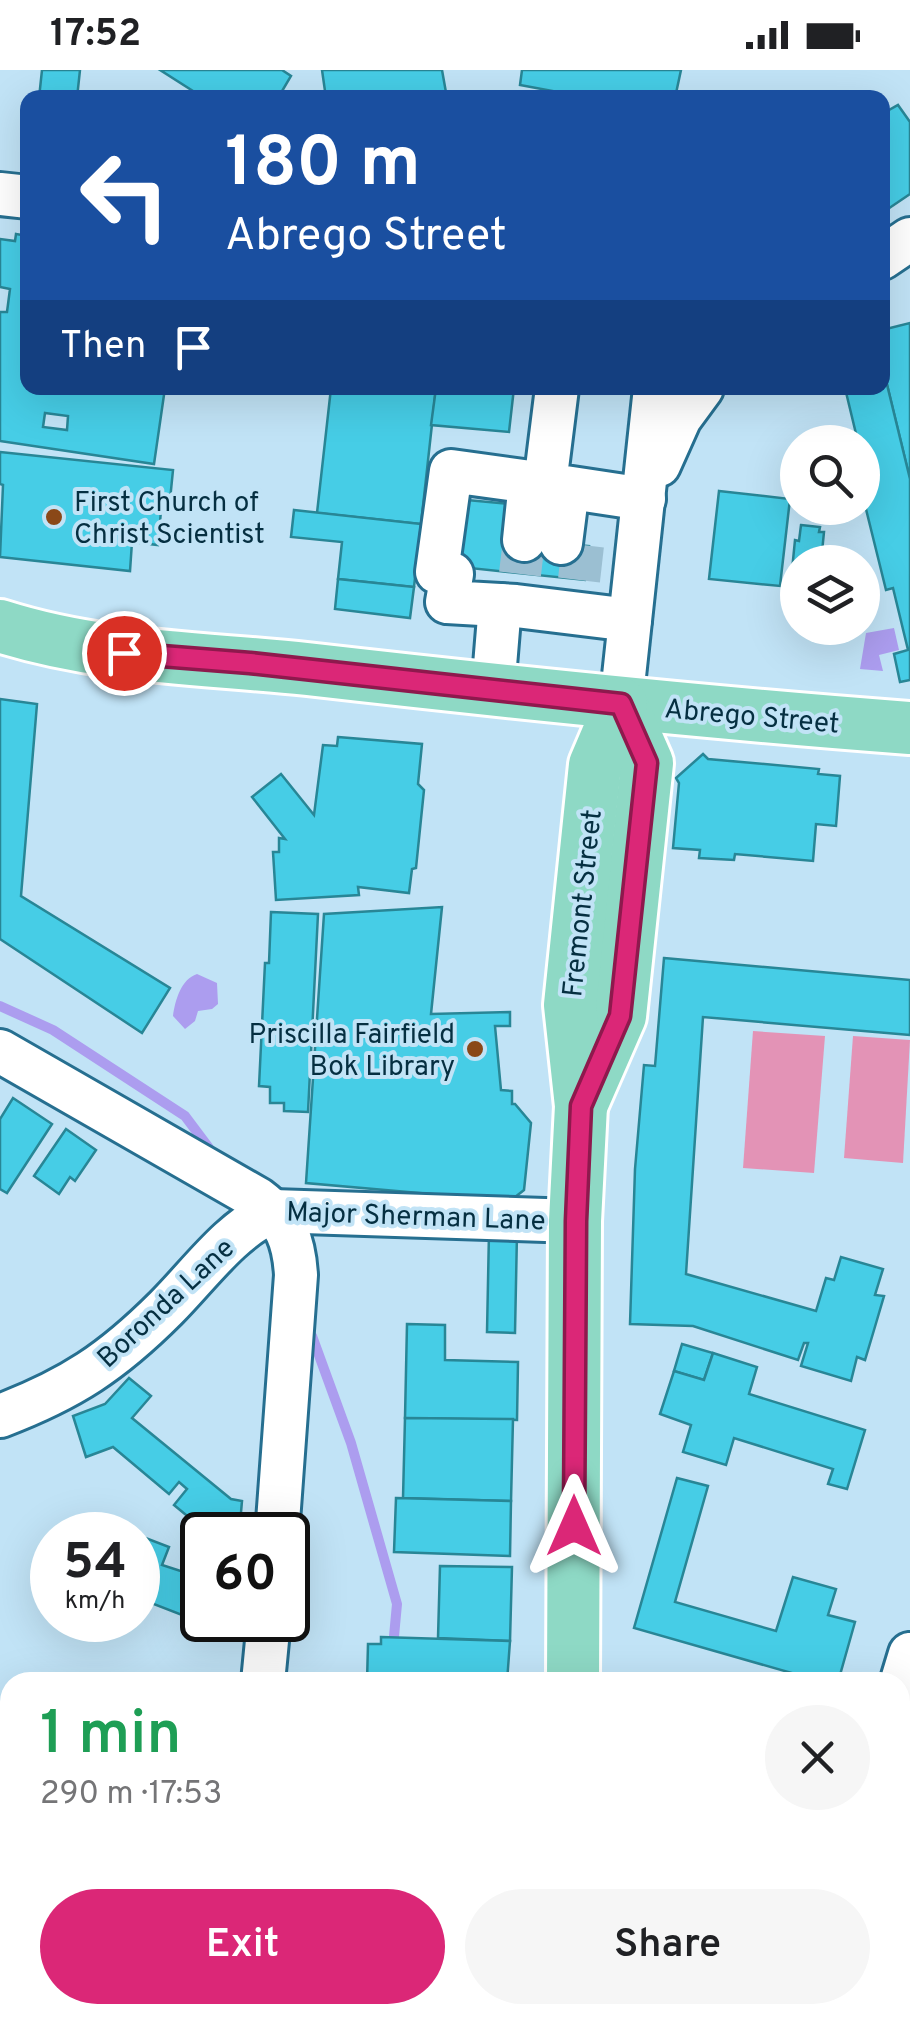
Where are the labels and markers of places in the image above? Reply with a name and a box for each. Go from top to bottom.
place label: First Church of Christ Scientist [74,486,265,554]
marker: First Church of Christ Scientist [43,506,65,528]
pin [82,611,167,696]
place label: Priscilla Fairfield Bok Library [249,1018,455,1086]
marker: Priscilla Fairfield Bok Library [464,1038,486,1060]

